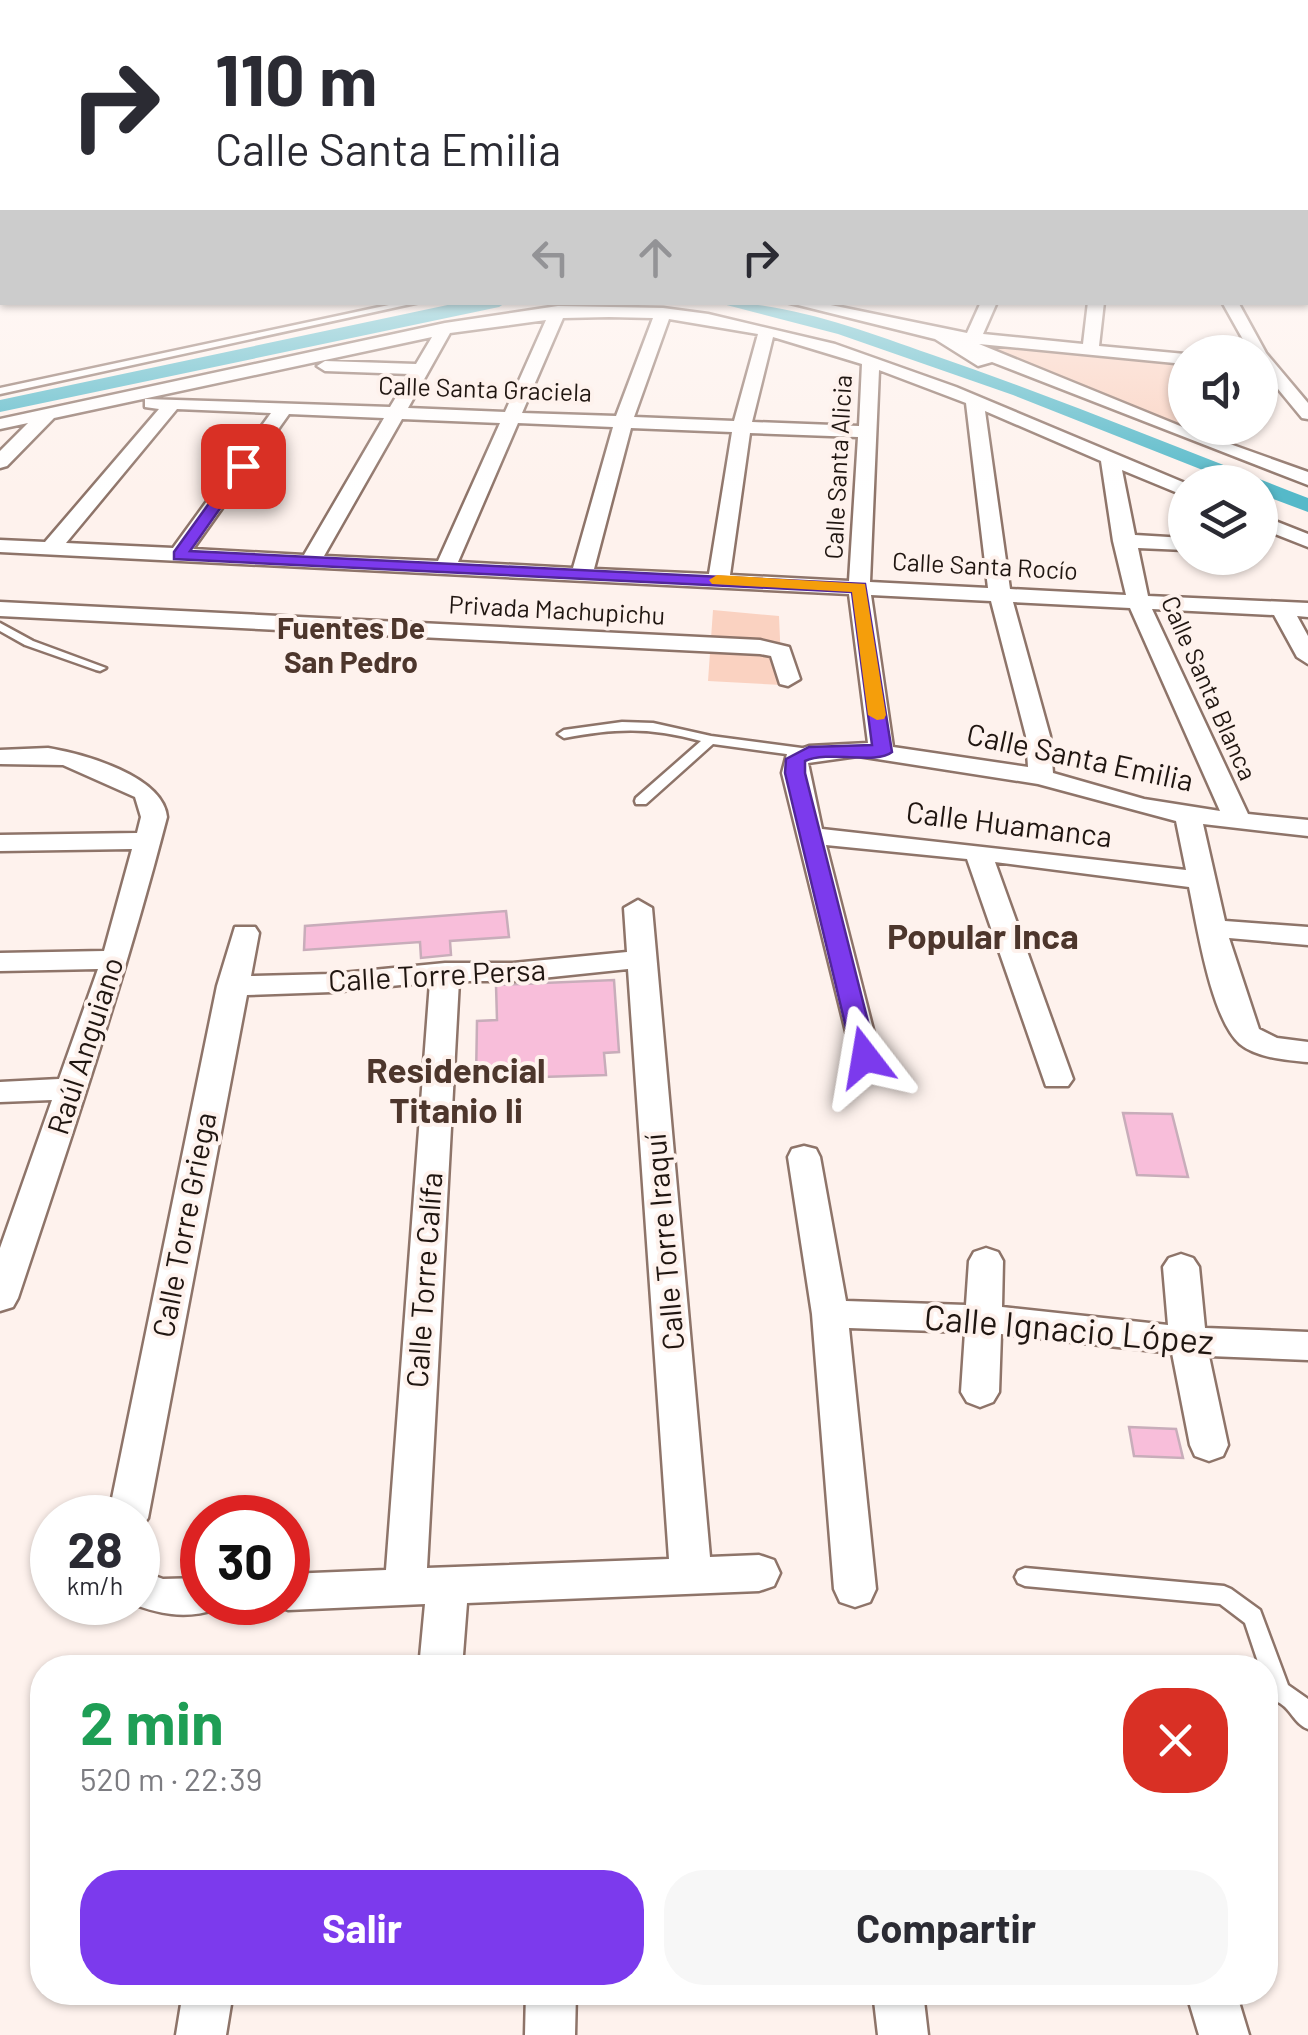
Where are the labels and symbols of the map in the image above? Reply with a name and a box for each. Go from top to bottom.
street label: Calle Santa Graciela [378,369,592,407]
street label: Calle Santa Alicia [817,374,857,560]
pin [201,424,286,509]
street label: Calle Santa Rocío [891,545,1079,585]
street label: Privada Machupichu [448,588,666,630]
street label: Calle Santa Blanca [1156,591,1264,784]
district label: Fuentes De San Pedro [277,609,425,679]
street label: Calle Santa Emilia [964,714,1197,798]
street label: Calle Huamanca [904,793,1114,854]
district label: Popular Inca [887,914,1079,956]
street label: Calle Torre Persa [327,950,547,998]
street label: Raúl Anguiano [38,952,130,1139]
position arrow [813,1005,917,1109]
district label: Residencial Titanio Ii [366,1048,546,1130]
street label: Calle Torre Griega [144,1109,223,1340]
street label: Calle Torre Iraquí [636,1132,690,1352]
street label: Calle Torre Calífa [398,1171,449,1389]
street label: Calle Ignacio López [923,1294,1216,1362]
speed limit sign: 30 [180,1495,310,1625]

